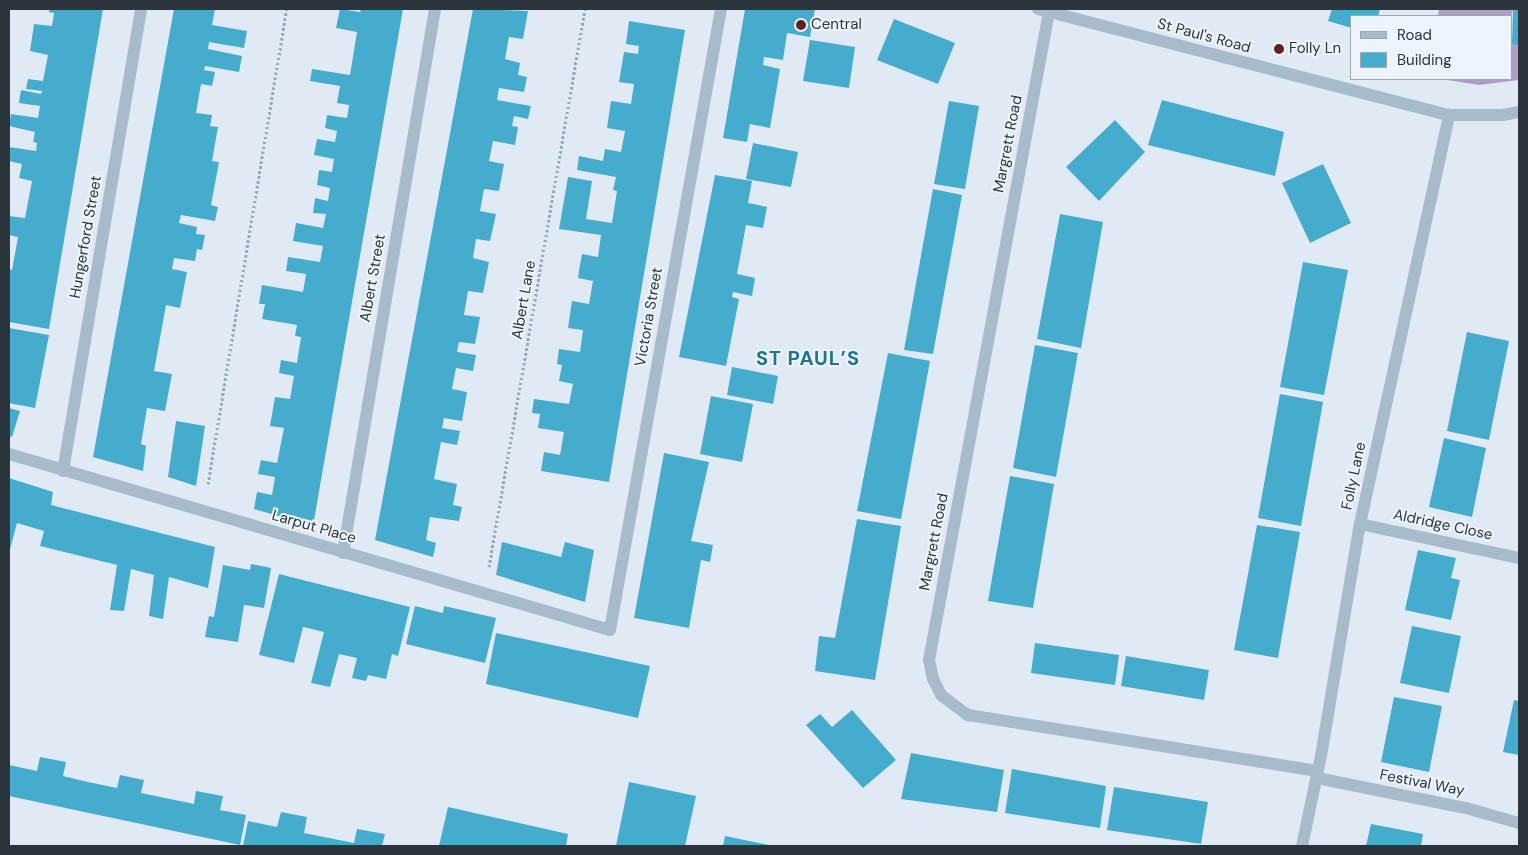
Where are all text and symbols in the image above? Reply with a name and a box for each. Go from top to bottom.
street label: St Paul's Road [1155,15,1253,57]
legend [1350,15,1513,80]
place label: Central [811,16,862,34]
marker: Central [795,19,807,31]
text: Road [1397,25,1432,45]
place label: Folly Ln [1289,40,1341,58]
marker: Folly Ln [1273,43,1285,55]
text: Building [1397,50,1452,70]
street label: Margrett Road [990,94,1026,194]
street label: Hungerford Street [66,174,106,300]
street label: Albert Street [356,233,390,323]
street label: Albert Lane [508,259,540,341]
street label: Victoria Street [631,266,667,368]
district label: ST PAUL’S [755,346,861,370]
street label: Folly Lane [1338,440,1370,512]
street label: Margrett Road [916,492,952,592]
street label: Larput Place [270,506,358,548]
street label: Aldridge Close [1392,506,1494,544]
street label: Festival Way [1378,766,1466,800]

